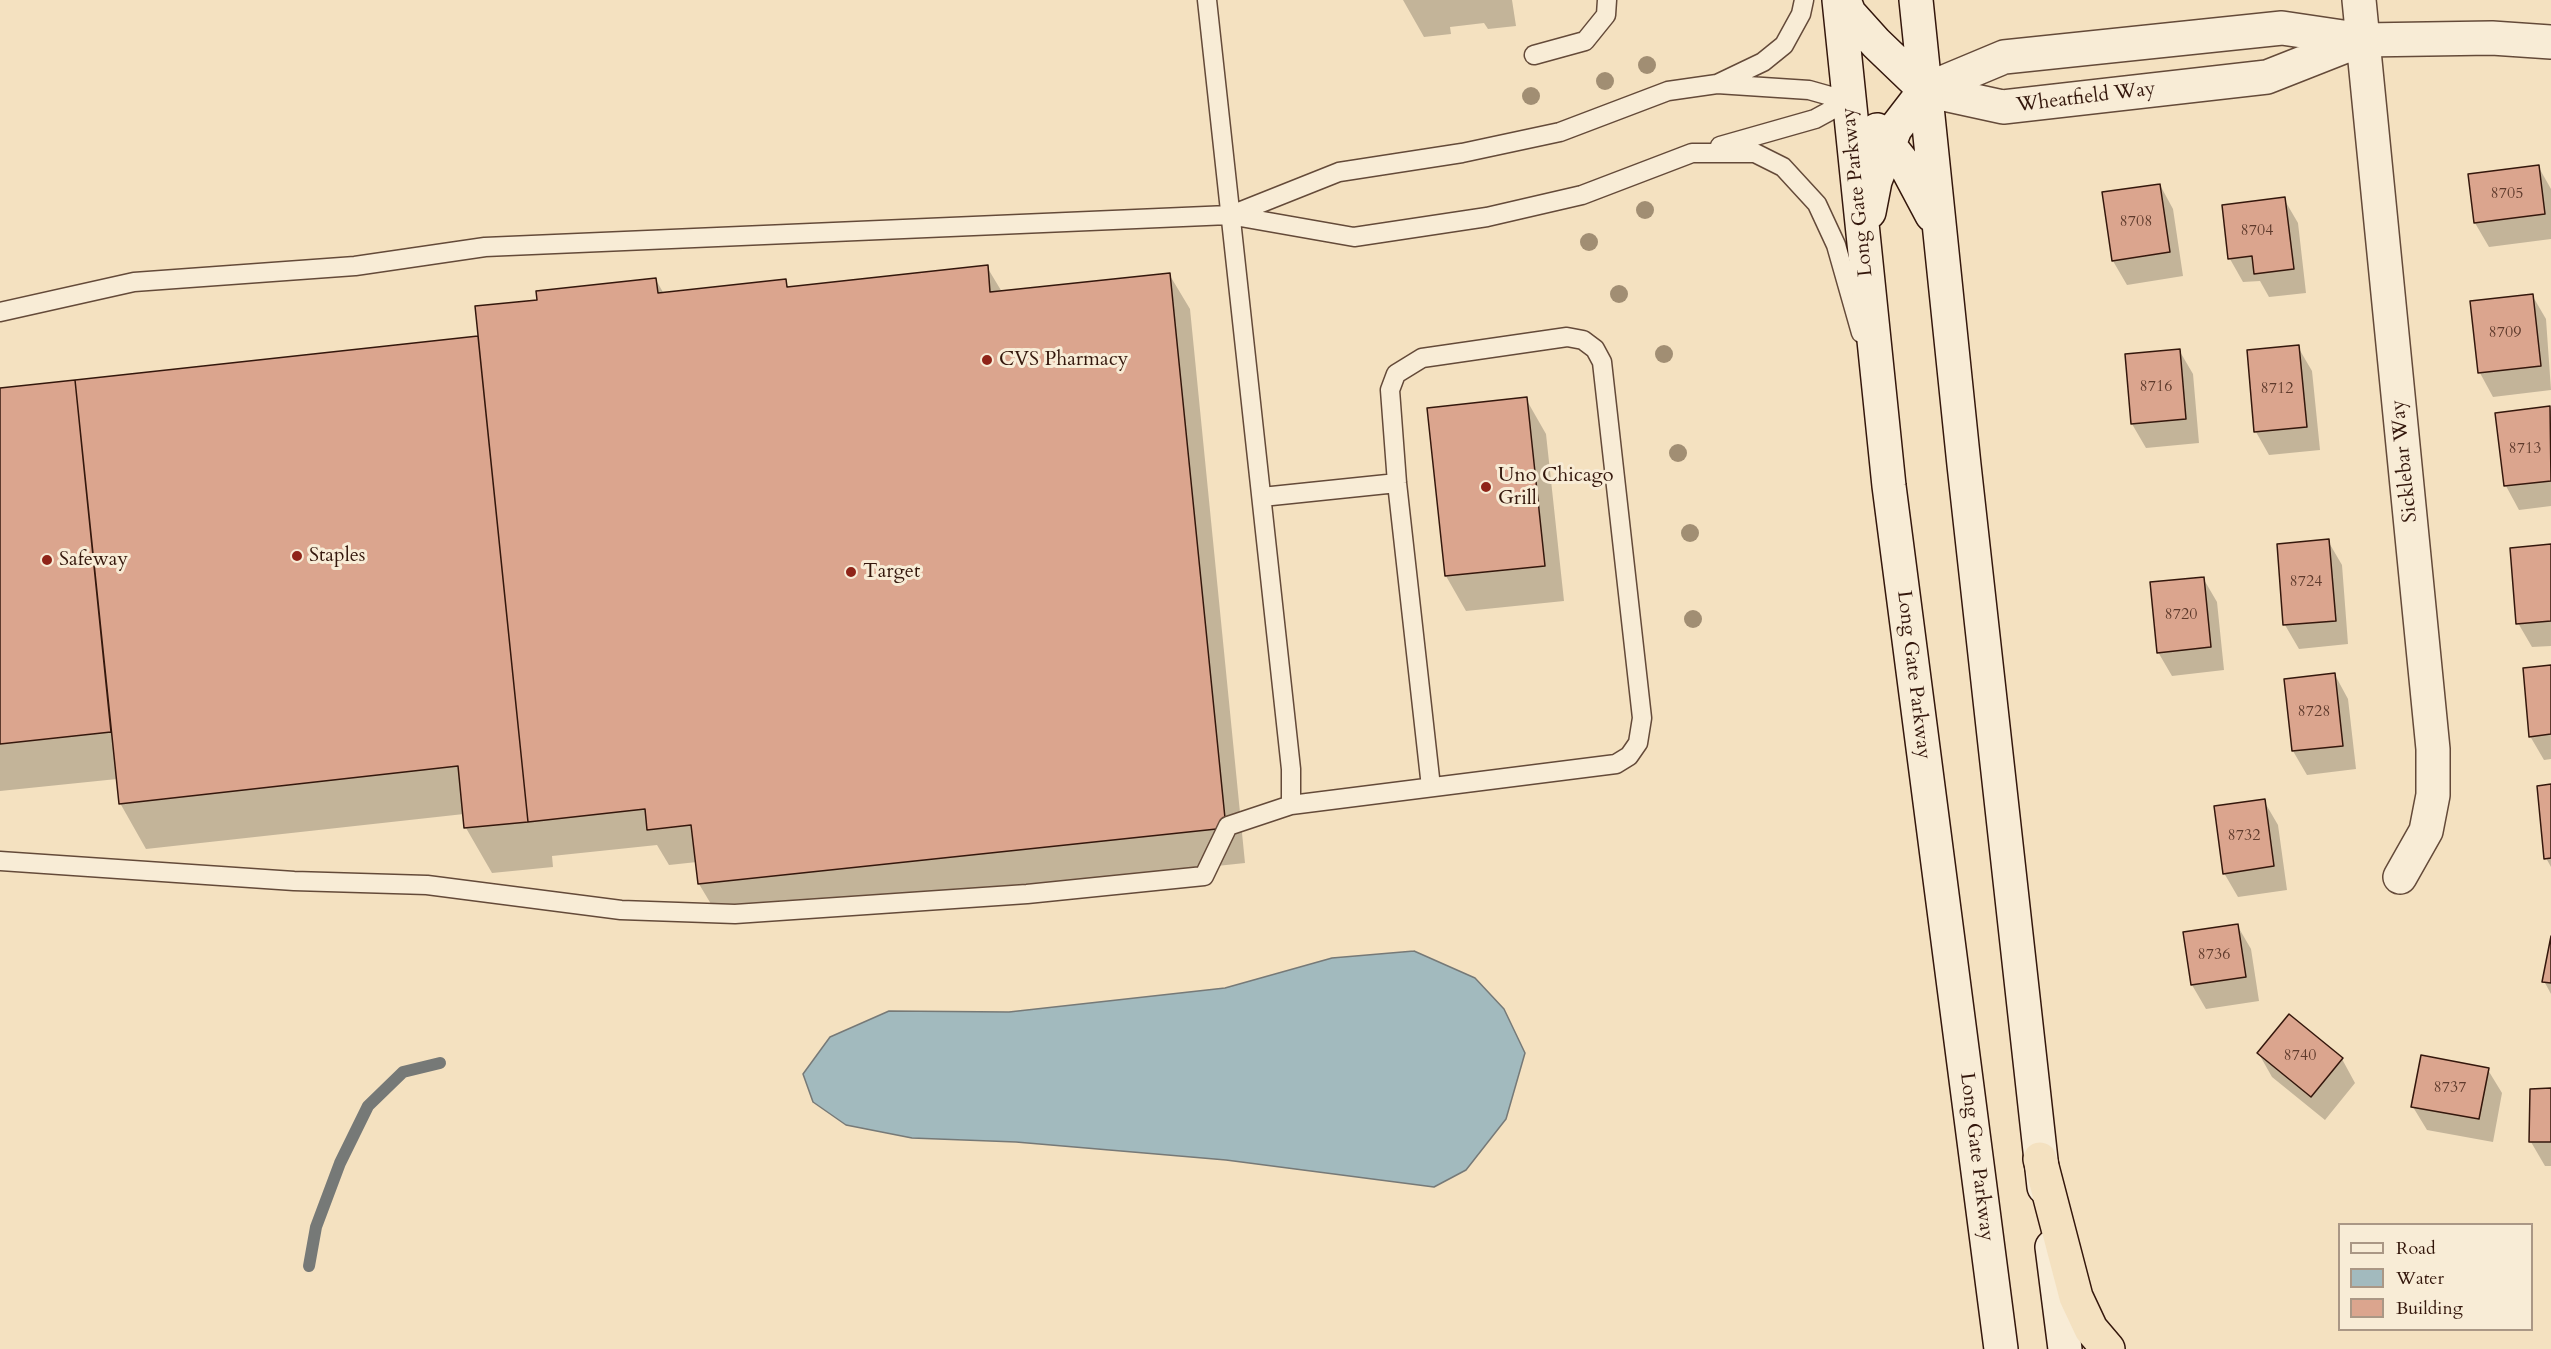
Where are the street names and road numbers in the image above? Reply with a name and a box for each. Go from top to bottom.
street label: Wheatfield Way [2015,78,2157,118]
street label: Long Gate Parkway [1837,106,1879,278]
street label: Sicklebar Way [2387,399,2423,523]
street label: Long Gate Parkway [1891,589,1935,761]
street label: Long Gate Parkway [1954,1071,1998,1243]

